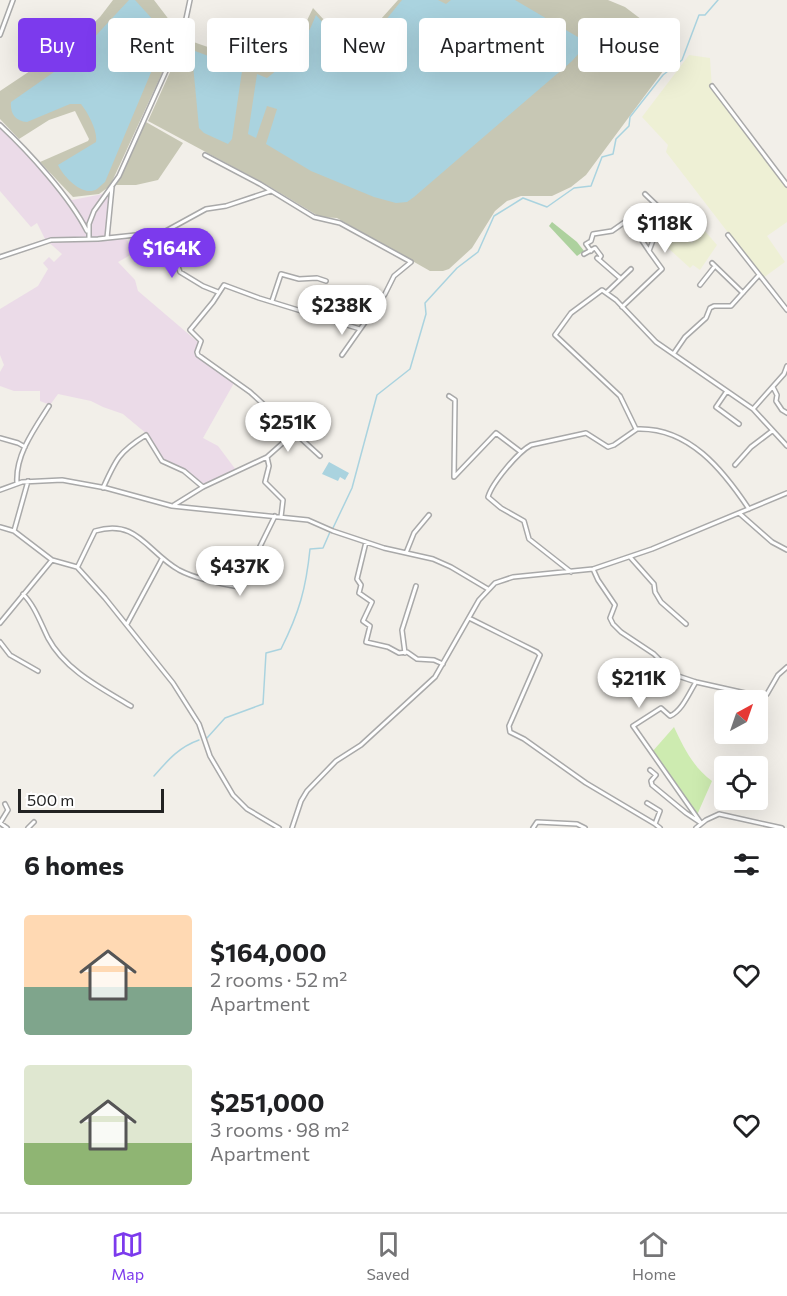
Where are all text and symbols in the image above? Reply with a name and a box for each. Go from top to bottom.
chip: Buy [18,18,96,72]
chip: Rent [108,18,195,72]
chip: Filters [207,18,309,72]
chip: New [321,18,407,72]
chip: Apartment [419,18,566,72]
chip: House [578,18,680,72]
pin: $118K [623,203,707,254]
text: $118K [637,210,693,234]
pin: $164K [130,228,214,279]
text: $164K [142,235,202,259]
pin: $238K [300,285,384,336]
text: $238K [312,292,372,316]
pin: $251K [246,402,330,453]
text: $251K [259,409,317,433]
pin: $437K [198,546,282,597]
text: $437K [210,553,270,577]
pin: $211K [597,658,681,709]
text: $211K [612,665,666,689]
north arrow [714,690,768,744]
map controls [714,690,768,810]
button: locate [714,756,768,810]
scale bar [18,786,164,814]
text: 500 m [27,790,74,809]
icon: filters [730,848,763,881]
text: 6 homes [24,849,124,880]
text: $164,000 [210,936,327,967]
icon: home [72,939,144,1011]
icon: heart [730,959,763,992]
text: 2 rooms · 52 m² [210,967,347,991]
text: Apartment [210,991,310,1015]
text: $251,000 [210,1086,325,1117]
icon: home [72,1089,144,1161]
icon: heart [730,1109,763,1142]
text: 3 rooms · 98 m² [210,1117,349,1141]
text: Apartment [210,1141,310,1165]
tab: Map [111,1228,144,1283]
tab: Saved [366,1228,410,1283]
tab: Home [632,1228,676,1283]

